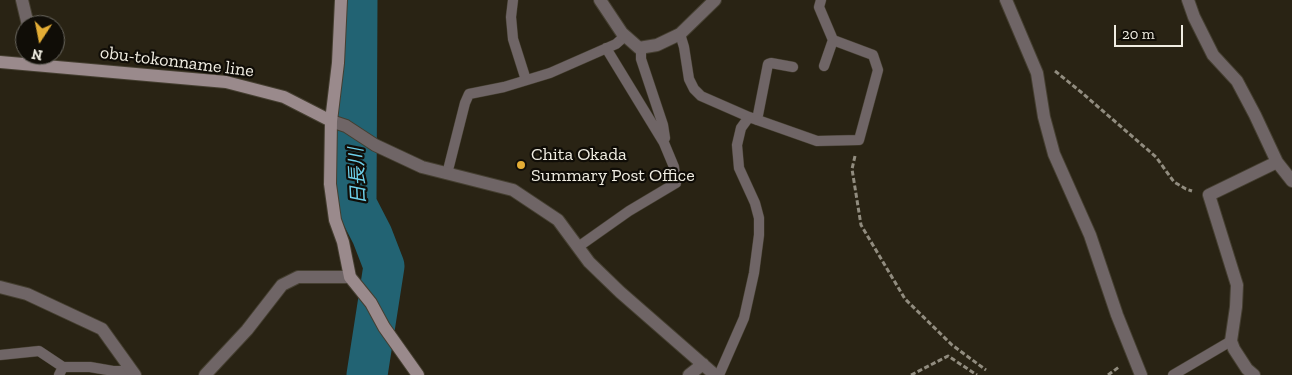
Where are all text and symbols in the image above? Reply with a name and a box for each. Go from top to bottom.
north arrow [15,15,65,65]
scale bar [1117,15,1186,47]
text: 20 m [1122,25,1155,43]
street label: obu-tokonname line [99,42,255,82]
text: N [30,45,44,64]
place label: Chita Okada Summary Post Office [531,144,695,186]
water label: 日長川 [345,147,371,205]
marker: Chita Okada Summary Post Office [515,159,527,171]

